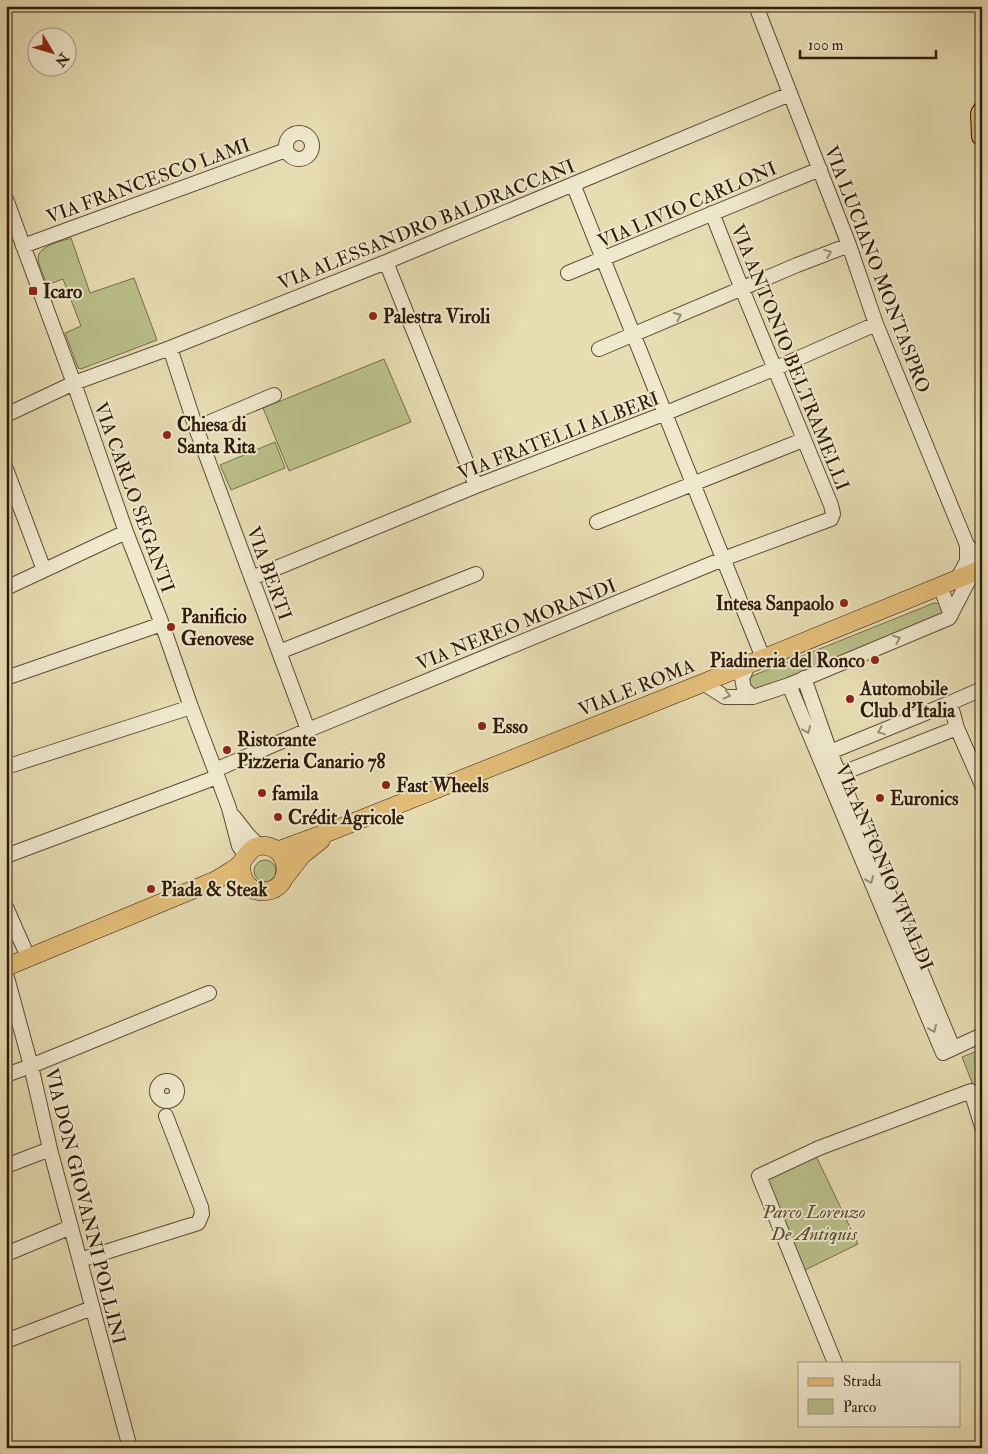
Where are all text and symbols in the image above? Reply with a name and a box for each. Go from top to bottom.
north arrow [28,28,78,78]
scale bar [800,28,937,60]
text: 100 m [808,36,844,55]
text: N [51,49,73,70]
street label: VIA FRANCESCO LAMI [43,133,254,229]
street label: VIA LUCIANO MONTASPRO [819,142,935,396]
street label: VIA ALESSANDRO BALDRACCANI [274,154,578,296]
street label: VIA LIVIO CARLONI [594,156,780,253]
street label: VIA ANTONIO BELTRAMELLI [726,221,855,494]
one-way arrow [823,249,832,259]
place label: Icaro [43,280,82,304]
marker: Icaro [27,285,39,297]
place label: Palestra Viroli [383,305,490,329]
marker: Palestra Viroli [367,310,379,322]
one-way arrow [673,311,682,322]
street label: VIA FRATELLI ALBERI [454,386,663,486]
street label: VIA CARLO SEGANTI [88,399,180,596]
place label: Chiesa di Santa Rita [177,413,257,459]
marker: Chiesa di Santa Rita [161,429,173,441]
street label: VIA BERTI [241,523,297,624]
street label: VIA NEREO MORANDI [413,574,620,676]
place label: Intesa Sanpaolo [716,592,834,617]
marker: Intesa Sanpaolo [838,597,850,609]
place label: Panificio Genovese [181,605,254,651]
marker: Panificio Genovese [165,621,177,633]
one-way arrow [893,635,901,645]
place label: Piadineria del Ronco [710,649,865,673]
street label: VIALE ROMA [575,654,698,722]
marker: Piadineria del Ronco [869,654,881,666]
place label: Automobile Club d'Italia [859,677,956,723]
one-way arrow [722,689,731,700]
marker: Automobile Club d'Italia [844,693,856,705]
place label: Esso [492,715,528,739]
marker: Esso [476,720,488,732]
one-way arrow [801,725,812,734]
one-way arrow [877,725,886,735]
place label: Ristorante Pizzeria Canario 78 [237,728,386,774]
marker: Ristorante Pizzeria Canario 78 [221,744,233,756]
street label: VIA ANTONIO VIVALDI [830,761,938,974]
place label: Fast Wheels [396,774,489,798]
marker: Fast Wheels [380,779,392,791]
place label: famila [272,782,320,806]
marker: famila [256,787,268,799]
place label: Euronics [890,787,959,811]
marker: Euronics [874,792,886,804]
place label: Crédit Agricole [288,806,404,831]
marker: Crédit Agricole [272,811,284,823]
one-way arrow [864,875,875,884]
place label: Piada & Steak [161,878,268,902]
marker: Piada & Steak [145,883,157,895]
one-way arrow [928,1025,938,1033]
street label: VIA DON GIOVANNI POLLINI [39,1066,131,1347]
park label: Parco Lorenzo De Antiquis [761,1200,866,1246]
legend [798,1362,960,1426]
text: Strada [843,1372,882,1391]
text: Parco [843,1398,876,1417]

